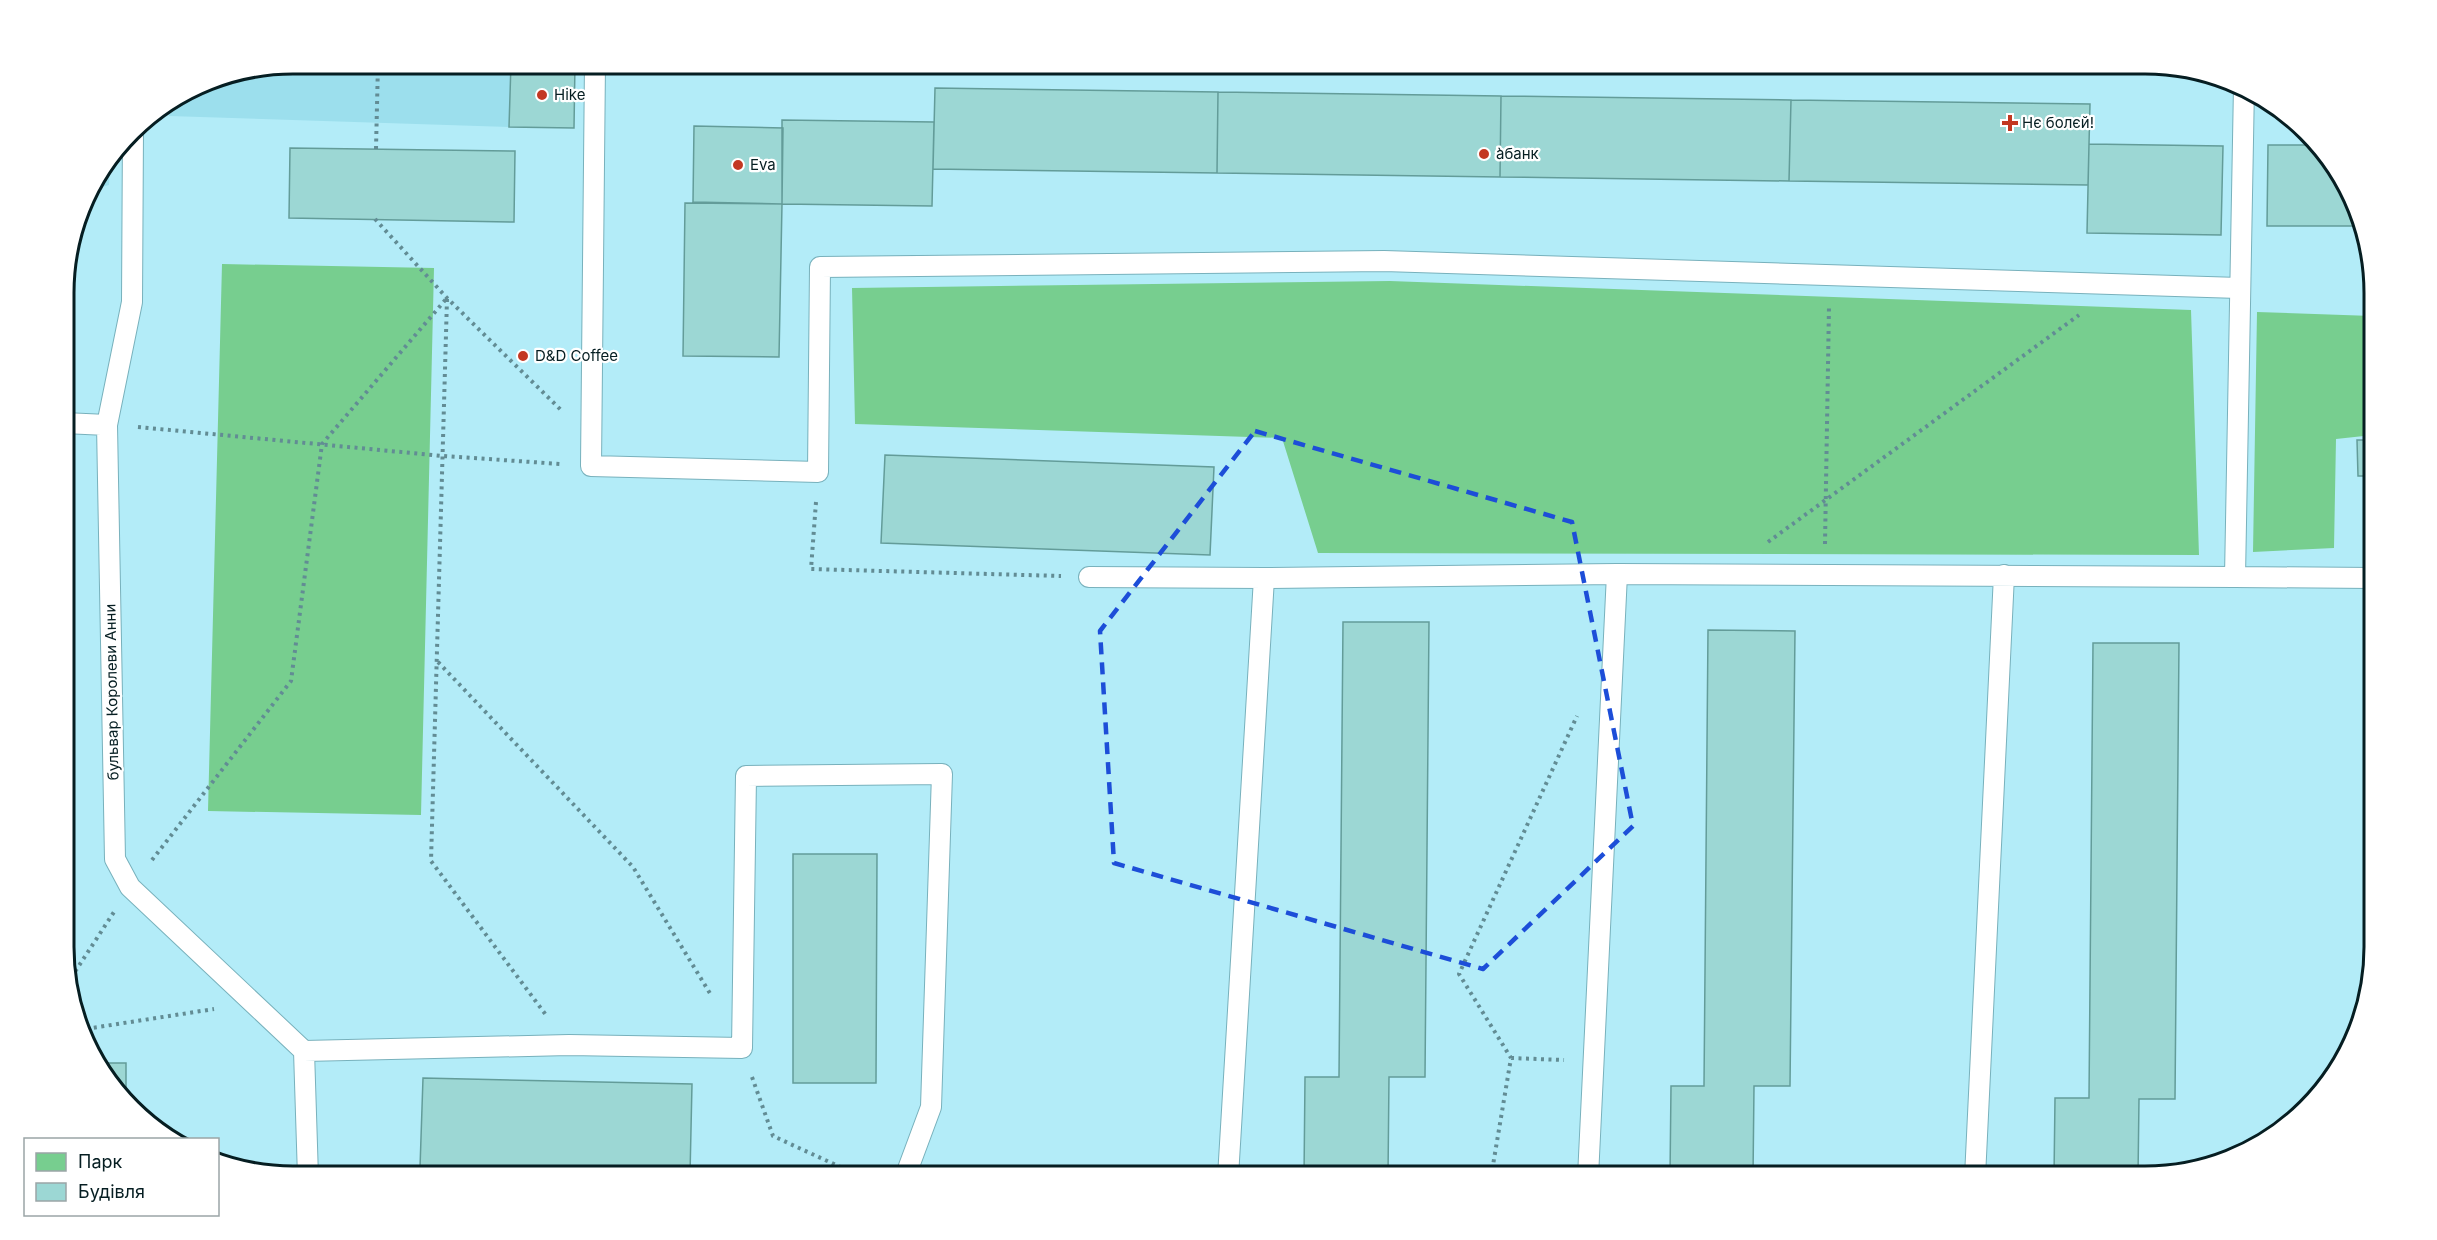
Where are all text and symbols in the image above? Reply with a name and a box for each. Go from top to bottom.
place label: Hike [554,85,585,104]
marker: Hike [535,88,549,102]
place label: Нє болєй! [2022,113,2094,132]
marker: Нє болєй! [2003,116,2017,130]
place label: а̀банк [1496,144,1539,163]
marker: а̀банк [1477,147,1491,161]
place label: Eva [750,155,776,174]
marker: Eva [731,158,745,172]
place label: D&D Coffee [535,346,618,365]
marker: D&D Coffee [516,349,530,363]
street label: бульвар Королеви Анни [100,604,123,780]
legend [24,1138,219,1216]
text: Парк [78,1151,123,1172]
text: Будівля [78,1181,145,1202]

